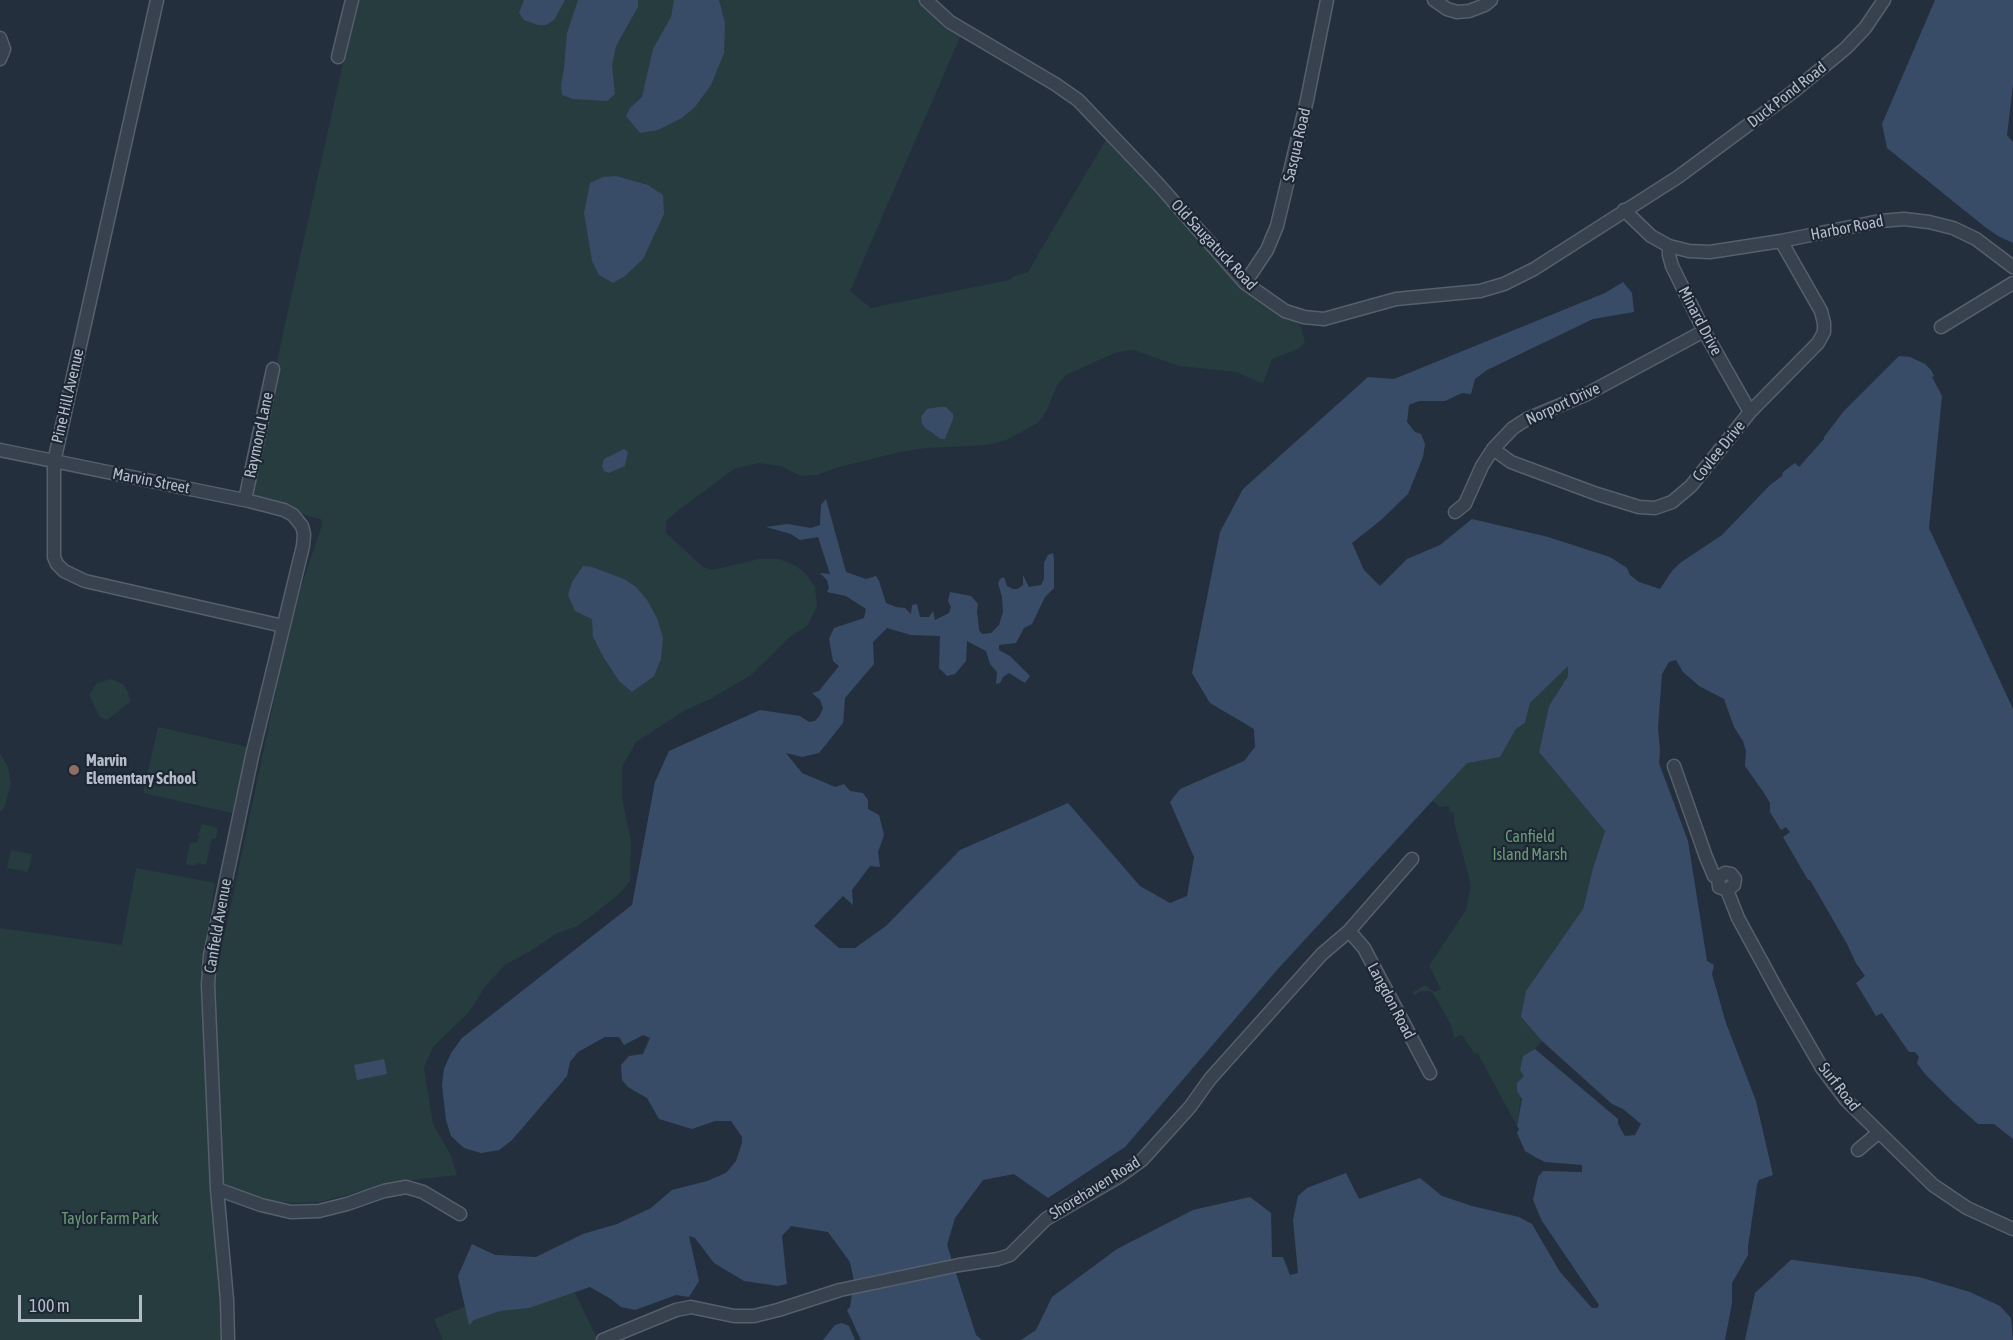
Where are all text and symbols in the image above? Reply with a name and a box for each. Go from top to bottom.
street label: Duck Pond Road [1744,58,1830,132]
street label: Sasqua Road [1279,106,1315,184]
street label: Old Saugatuck Road [1167,196,1261,294]
street label: Harbor Road [1809,212,1885,244]
street label: Minard Drive [1674,283,1726,359]
street label: Pine Hill Avenue [48,347,88,445]
street label: Norport Drive [1523,379,1603,429]
street label: Raymond Lane [241,390,277,480]
street label: Covlee Drive [1689,417,1749,485]
street label: Marvin Street [111,464,191,498]
place label: Marvin Elementary School [86,751,196,789]
marker: Marvin Elementary School [67,763,81,777]
park label: Canfield Island Marsh [1492,827,1568,865]
street label: Canfield Avenue [200,877,236,975]
street label: Langdon Road [1363,960,1419,1042]
street label: Surf Road [1814,1059,1864,1115]
street label: Shorehaven Road [1046,1152,1144,1224]
park label: Taylor Farm Park [61,1209,159,1229]
scale bar [21,1283,146,1321]
text: 100 m [29,1295,70,1316]

